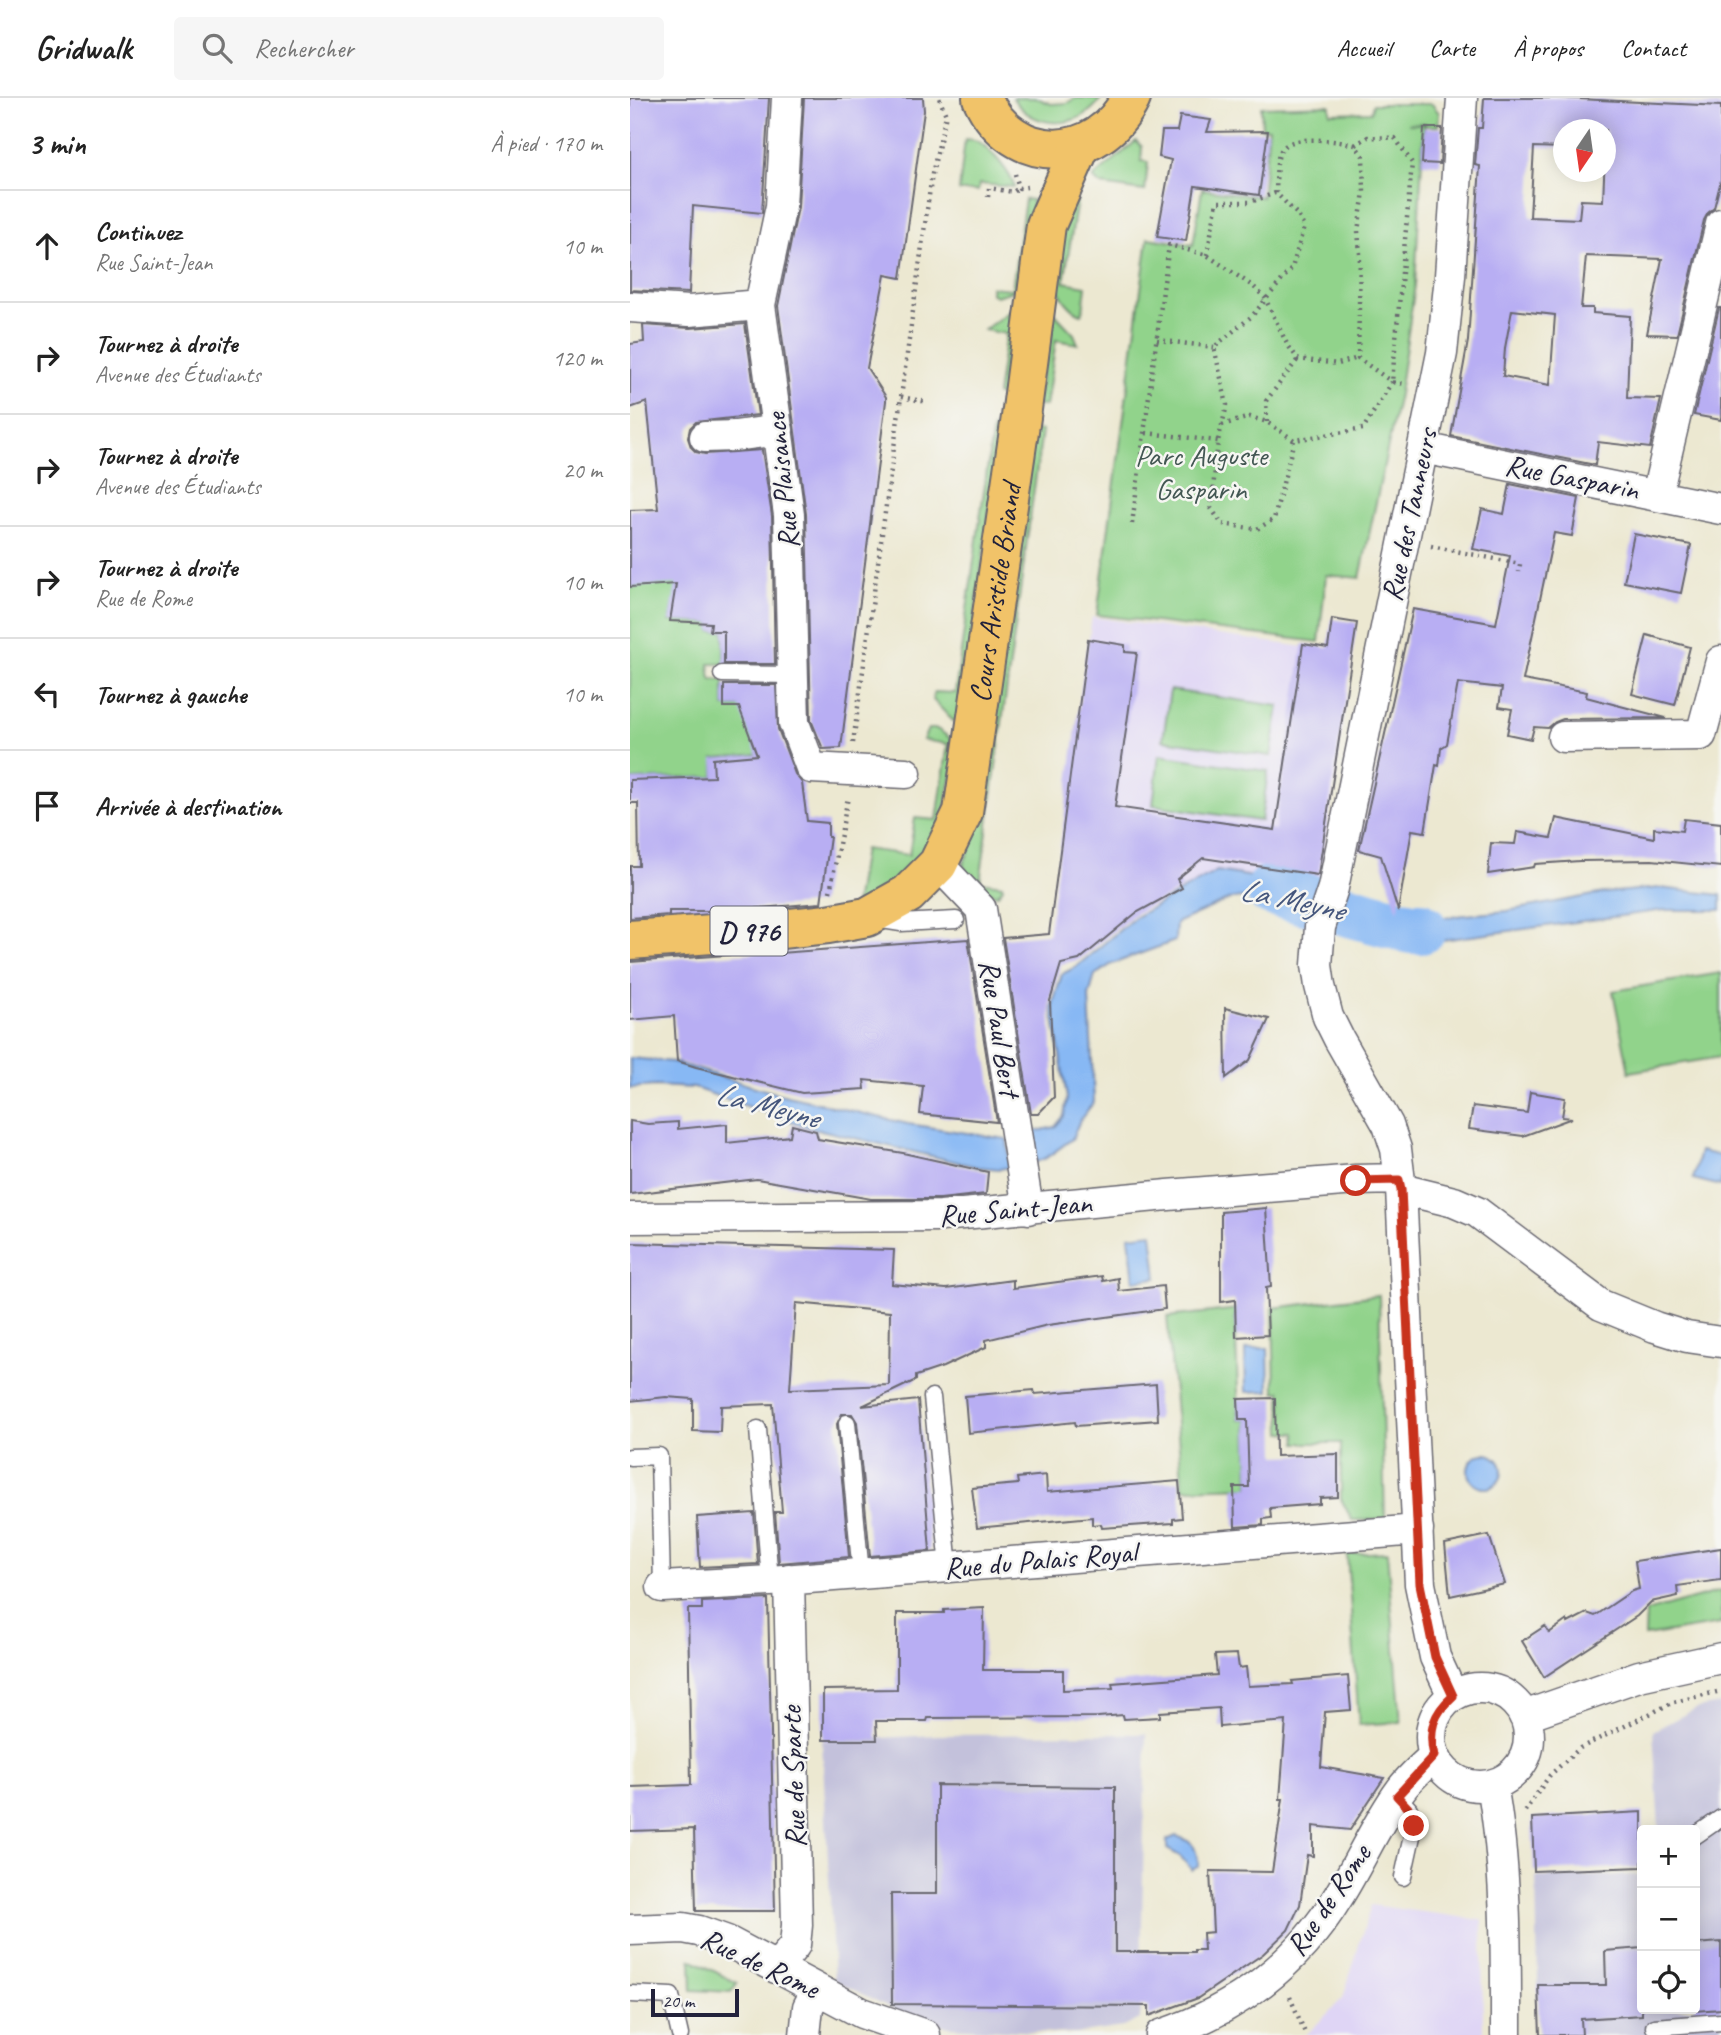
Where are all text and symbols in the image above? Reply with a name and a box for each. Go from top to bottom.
search box [174,17,664,80]
text: Gridwalk [35,27,132,69]
icon: search [198,29,236,67]
text: Rechercher [254,32,354,65]
text: Accueil [1337,33,1391,63]
text: Carte [1429,33,1475,63]
text: À propos [1513,33,1583,63]
text: Contact [1621,33,1686,63]
north arrow [1553,119,1616,182]
text: 3 min [28,125,85,163]
text: À pied · 170 m [490,129,602,158]
text: Continuez [95,215,181,248]
icon: ahead [28,227,66,265]
text: 10 m [563,232,602,261]
text: Rue Saint-Jean [95,248,212,277]
text: Tournez à droite [95,327,237,360]
icon: right [28,339,66,377]
text: 120 m [553,344,602,373]
text: Avenue des Étudiants [95,360,261,389]
street label: Rue Plaisance [756,409,808,551]
street label: Rue des Tanneurs [1372,423,1446,605]
park label: Parc Auguste Gasparin [1135,436,1269,508]
text: Tournez à droite [95,439,237,472]
street label: Rue Gasparin [1502,445,1643,509]
icon: right [28,451,66,489]
text: 20 m [563,456,602,485]
text: Avenue des Étudiants [95,472,261,501]
street label: Cours Aristide Briand [960,477,1031,705]
text: Tournez à droite [95,551,237,584]
icon: right [28,563,66,601]
text: 10 m [563,568,602,597]
text: Rue de Rome [95,584,192,613]
icon: left [28,675,66,713]
text: Tournez à gauche [95,678,246,711]
text: 10 m [563,680,602,709]
icon: arrive [28,787,66,825]
text: Arrivée à destination [95,790,281,823]
water label: La Meyne [1237,869,1352,931]
road number: D 976 [710,906,788,956]
street label: Rue Paul Bert [970,957,1030,1103]
water label: La Meyne [711,1073,827,1139]
route start [1340,1165,1371,1196]
street label: Rue Saint-Jean [937,1183,1094,1235]
street label: Rue du Palais Royal [942,1532,1143,1587]
street label: Rue de Sparte [771,1703,814,1848]
route end [1398,1810,1429,1841]
map controls [1637,1825,1700,2014]
button: + [1637,1825,1700,1888]
street label: Rue de Rome [1277,1835,1380,1963]
button: − [1637,1888,1700,1951]
street label: Rue de Rome [695,1919,827,2008]
button: locate [1637,1951,1700,2014]
scale bar [651,1986,738,2018]
text: 20 m [662,1989,694,2013]

